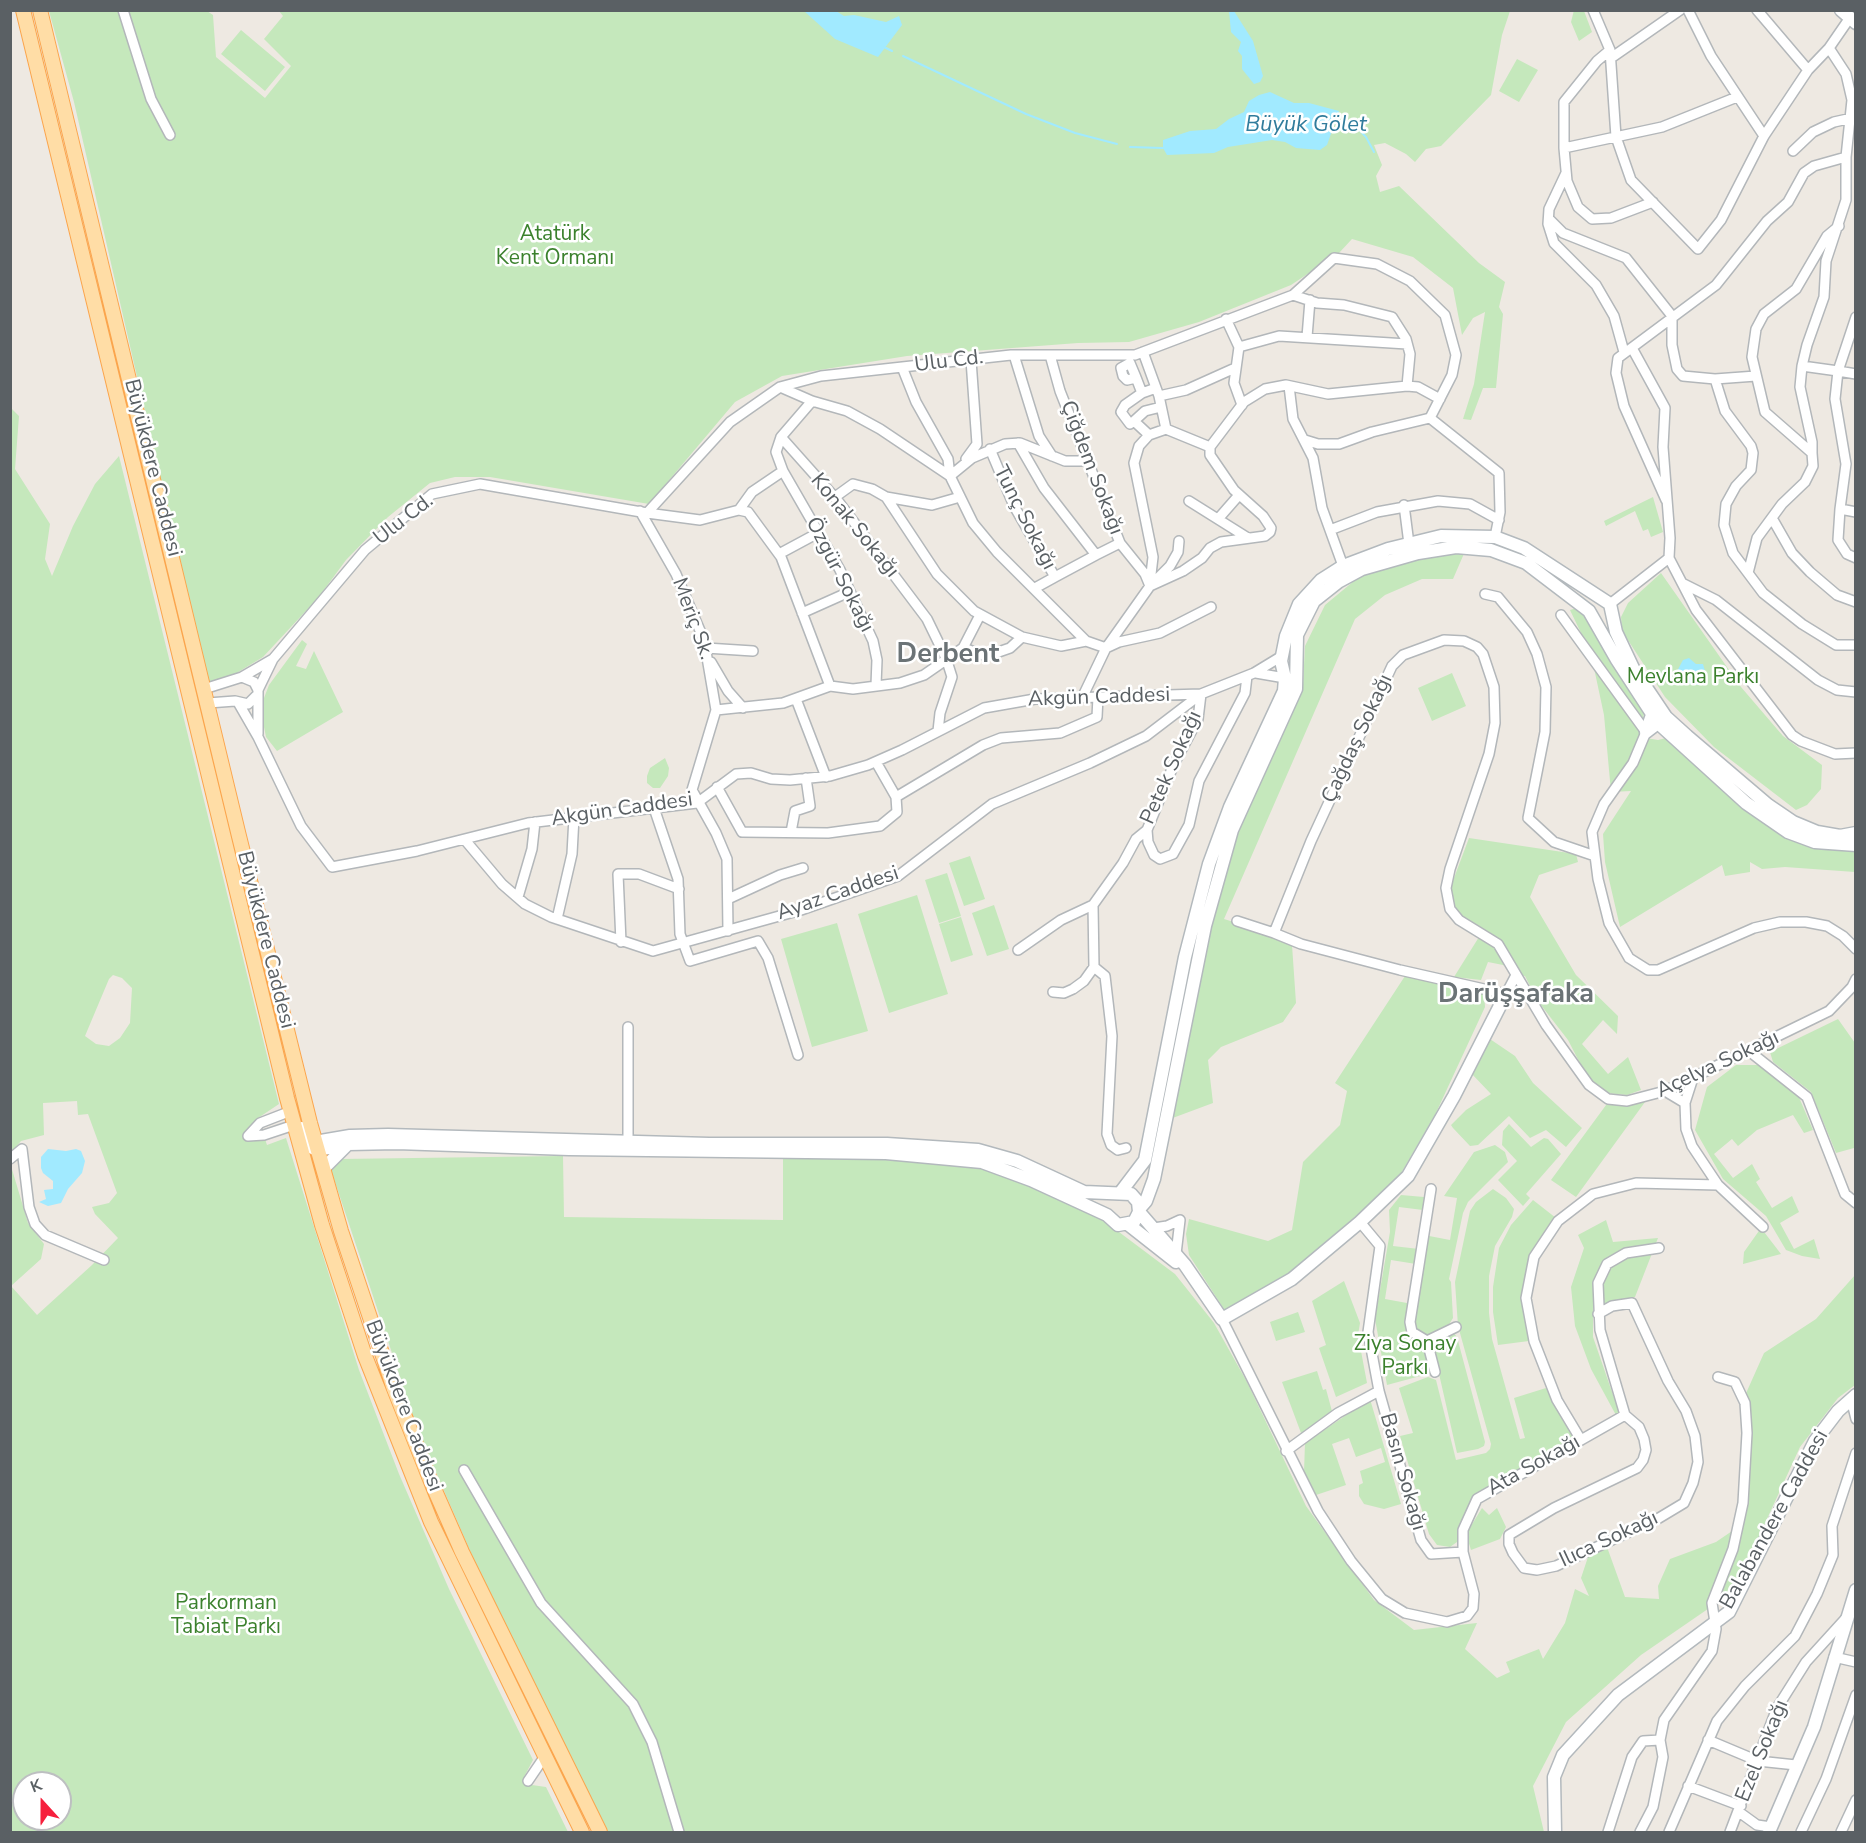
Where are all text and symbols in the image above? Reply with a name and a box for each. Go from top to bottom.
water label: Büyük Gölet [1245,113,1367,139]
park label: Atatürk Kent Ormanı [496,222,614,272]
street label: Ulu Cd. [913,345,985,379]
street label: Büyükdere Caddesi [118,377,186,559]
street label: Çiğdem Sokağı [1054,397,1128,539]
street label: Tunç Sokağı [987,462,1061,574]
street label: Konak Sokağı [804,469,904,583]
street label: Ulu Cd. [369,489,439,551]
street label: Özgür Sokağı [799,513,879,637]
street label: Meriç Sk. [666,575,718,663]
district label: Derbent [897,639,999,671]
park label: Mevlana Parkı [1627,665,1759,691]
street label: Çağdaş Sokağı [1317,671,1399,807]
street label: Akgün Caddesi [1027,683,1171,713]
street label: Petek Sokağı [1136,707,1208,829]
street label: Akgün Caddesi [550,788,694,832]
street label: Büyükdere Caddesi [231,849,299,1031]
street label: Ayaz Caddesi [774,861,902,927]
district label: Darüşşafaka [1438,979,1594,1011]
street label: Açelya Sokağı [1653,1026,1783,1104]
street label: Büyükdere Caddesi [359,1317,447,1495]
park label: Ziya Sonay Parkı [1354,1332,1456,1382]
street label: Basın Sokağı [1373,1410,1431,1534]
street label: Balabandere Caddesi [1715,1426,1835,1614]
street label: Ata Sokağı [1483,1430,1585,1502]
street label: Ilıca Sokağı [1556,1506,1662,1574]
park label: Parkorman Tabiat Parkı [171,1591,281,1641]
street label: Ezel Sokağı [1731,1696,1795,1806]
north arrow [12,1771,72,1831]
text: K [27,1774,45,1798]

